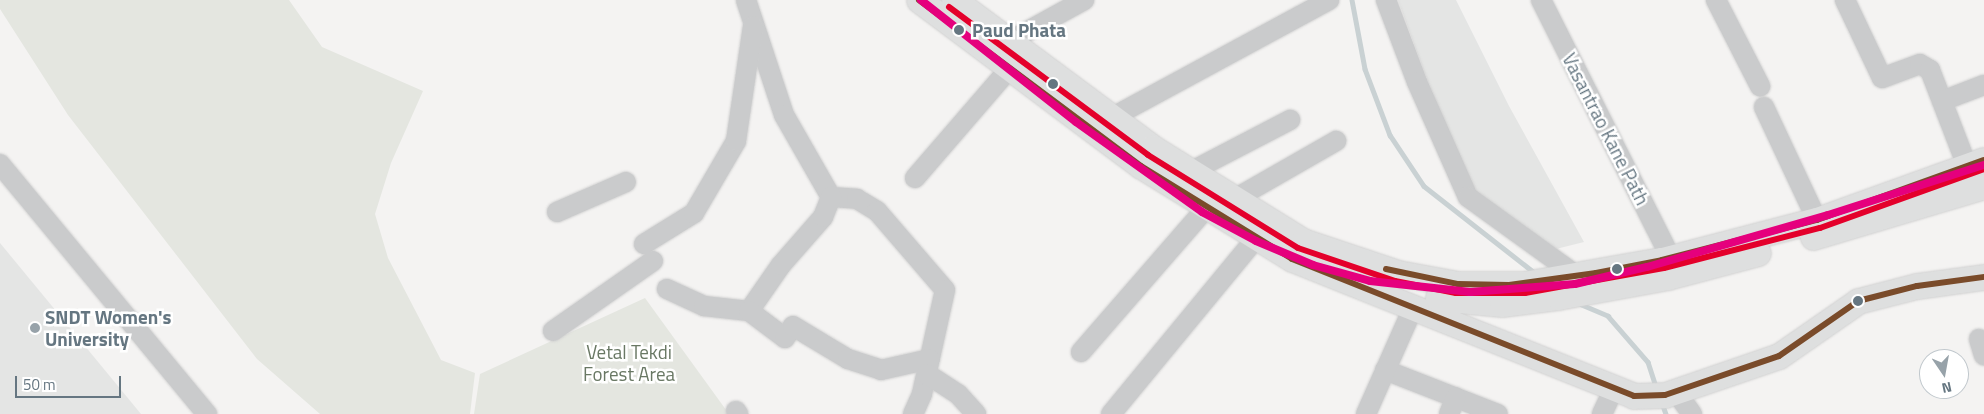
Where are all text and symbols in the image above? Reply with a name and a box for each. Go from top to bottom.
place label: Paud Phata [972,19,1066,41]
marker: Paud Phata [950,21,968,39]
street label: Vasantrao Kane Path [1558,49,1654,209]
unlabelled marker [1048,79,1058,89]
unlabelled marker [1612,264,1622,274]
unlabelled marker [1853,296,1863,306]
place label: SNDT Women's University [45,306,172,350]
marker: SNDT Women's University [29,322,41,334]
park label: Vetal Tekdi Forest Area [583,341,675,385]
north arrow [1919,349,1969,399]
scale bar [18,366,124,398]
text: 50 m [23,373,56,396]
text: N [1940,377,1954,399]

